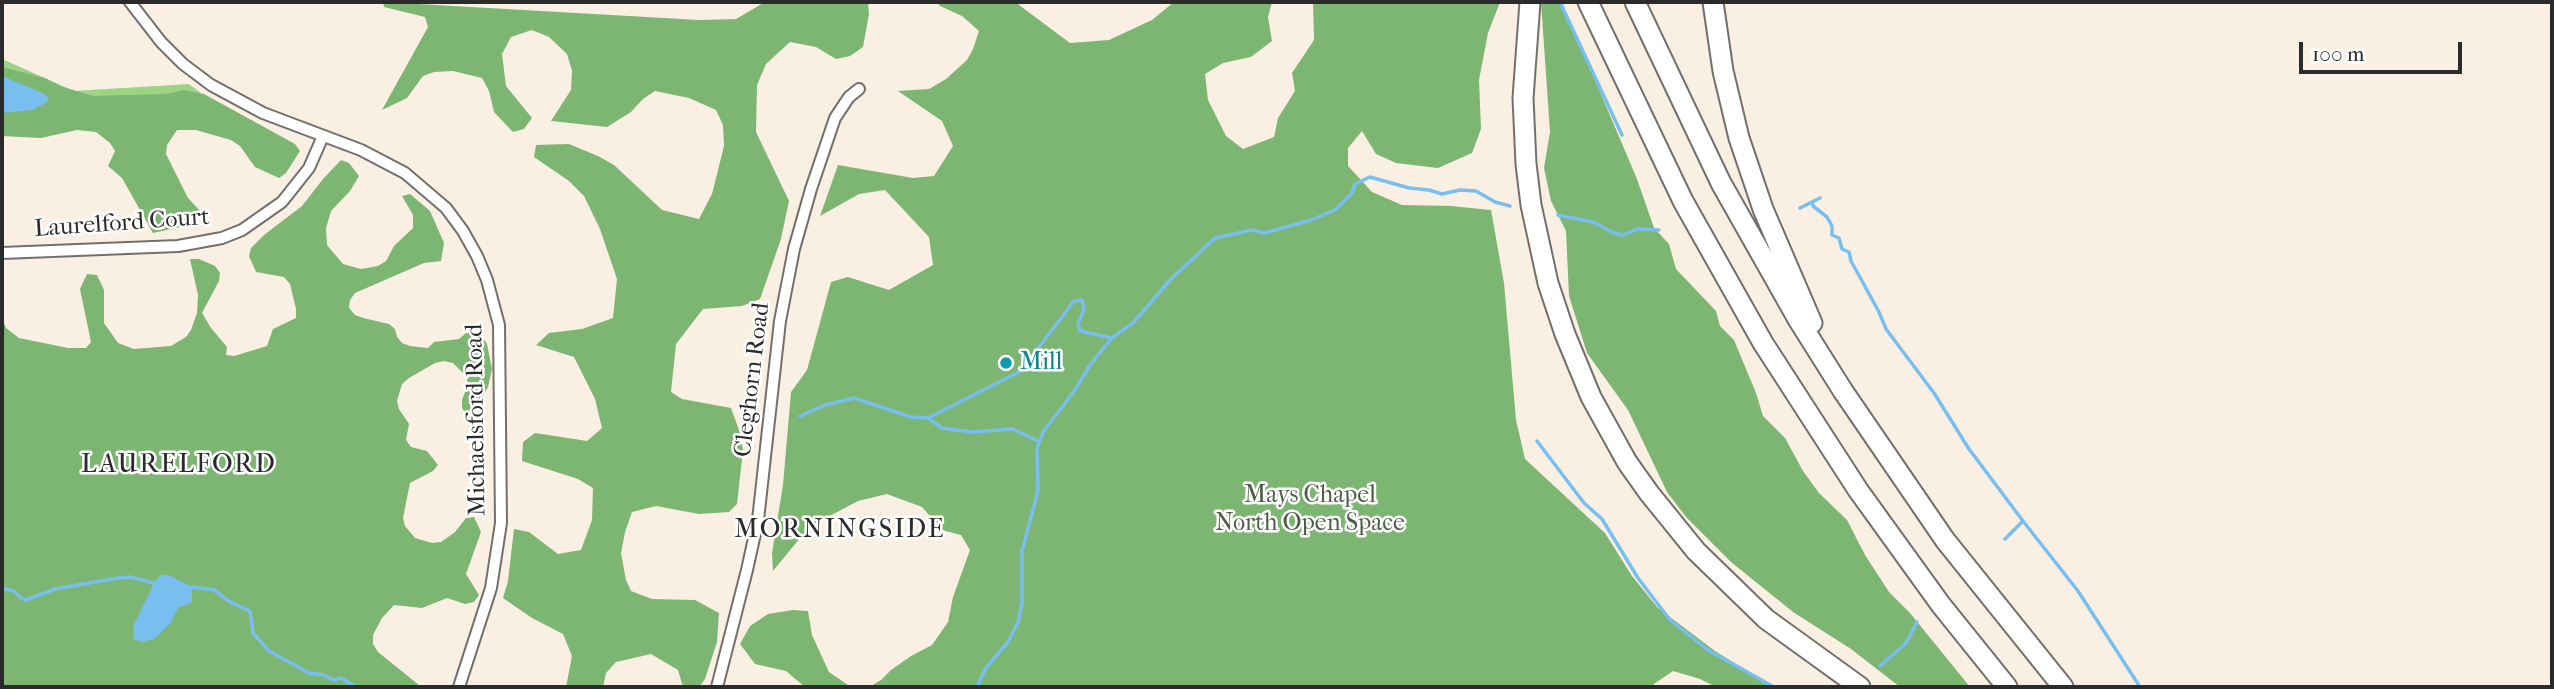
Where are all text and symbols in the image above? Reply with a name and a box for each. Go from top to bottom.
scale bar [2302,28,2465,72]
text: 100 m [2312,42,2365,66]
street label: Laurelford Court [33,204,211,244]
street label: Cleghorn Road [729,301,777,459]
street label: Michaelsford Road [461,324,493,516]
place label: Mill [1020,349,1062,377]
marker: Mill [998,355,1014,371]
district label: LAURELFORD [82,450,276,482]
park label: Mays Chapel North Open Space [1215,482,1405,538]
district label: MORNINGSIDE [736,515,944,547]

